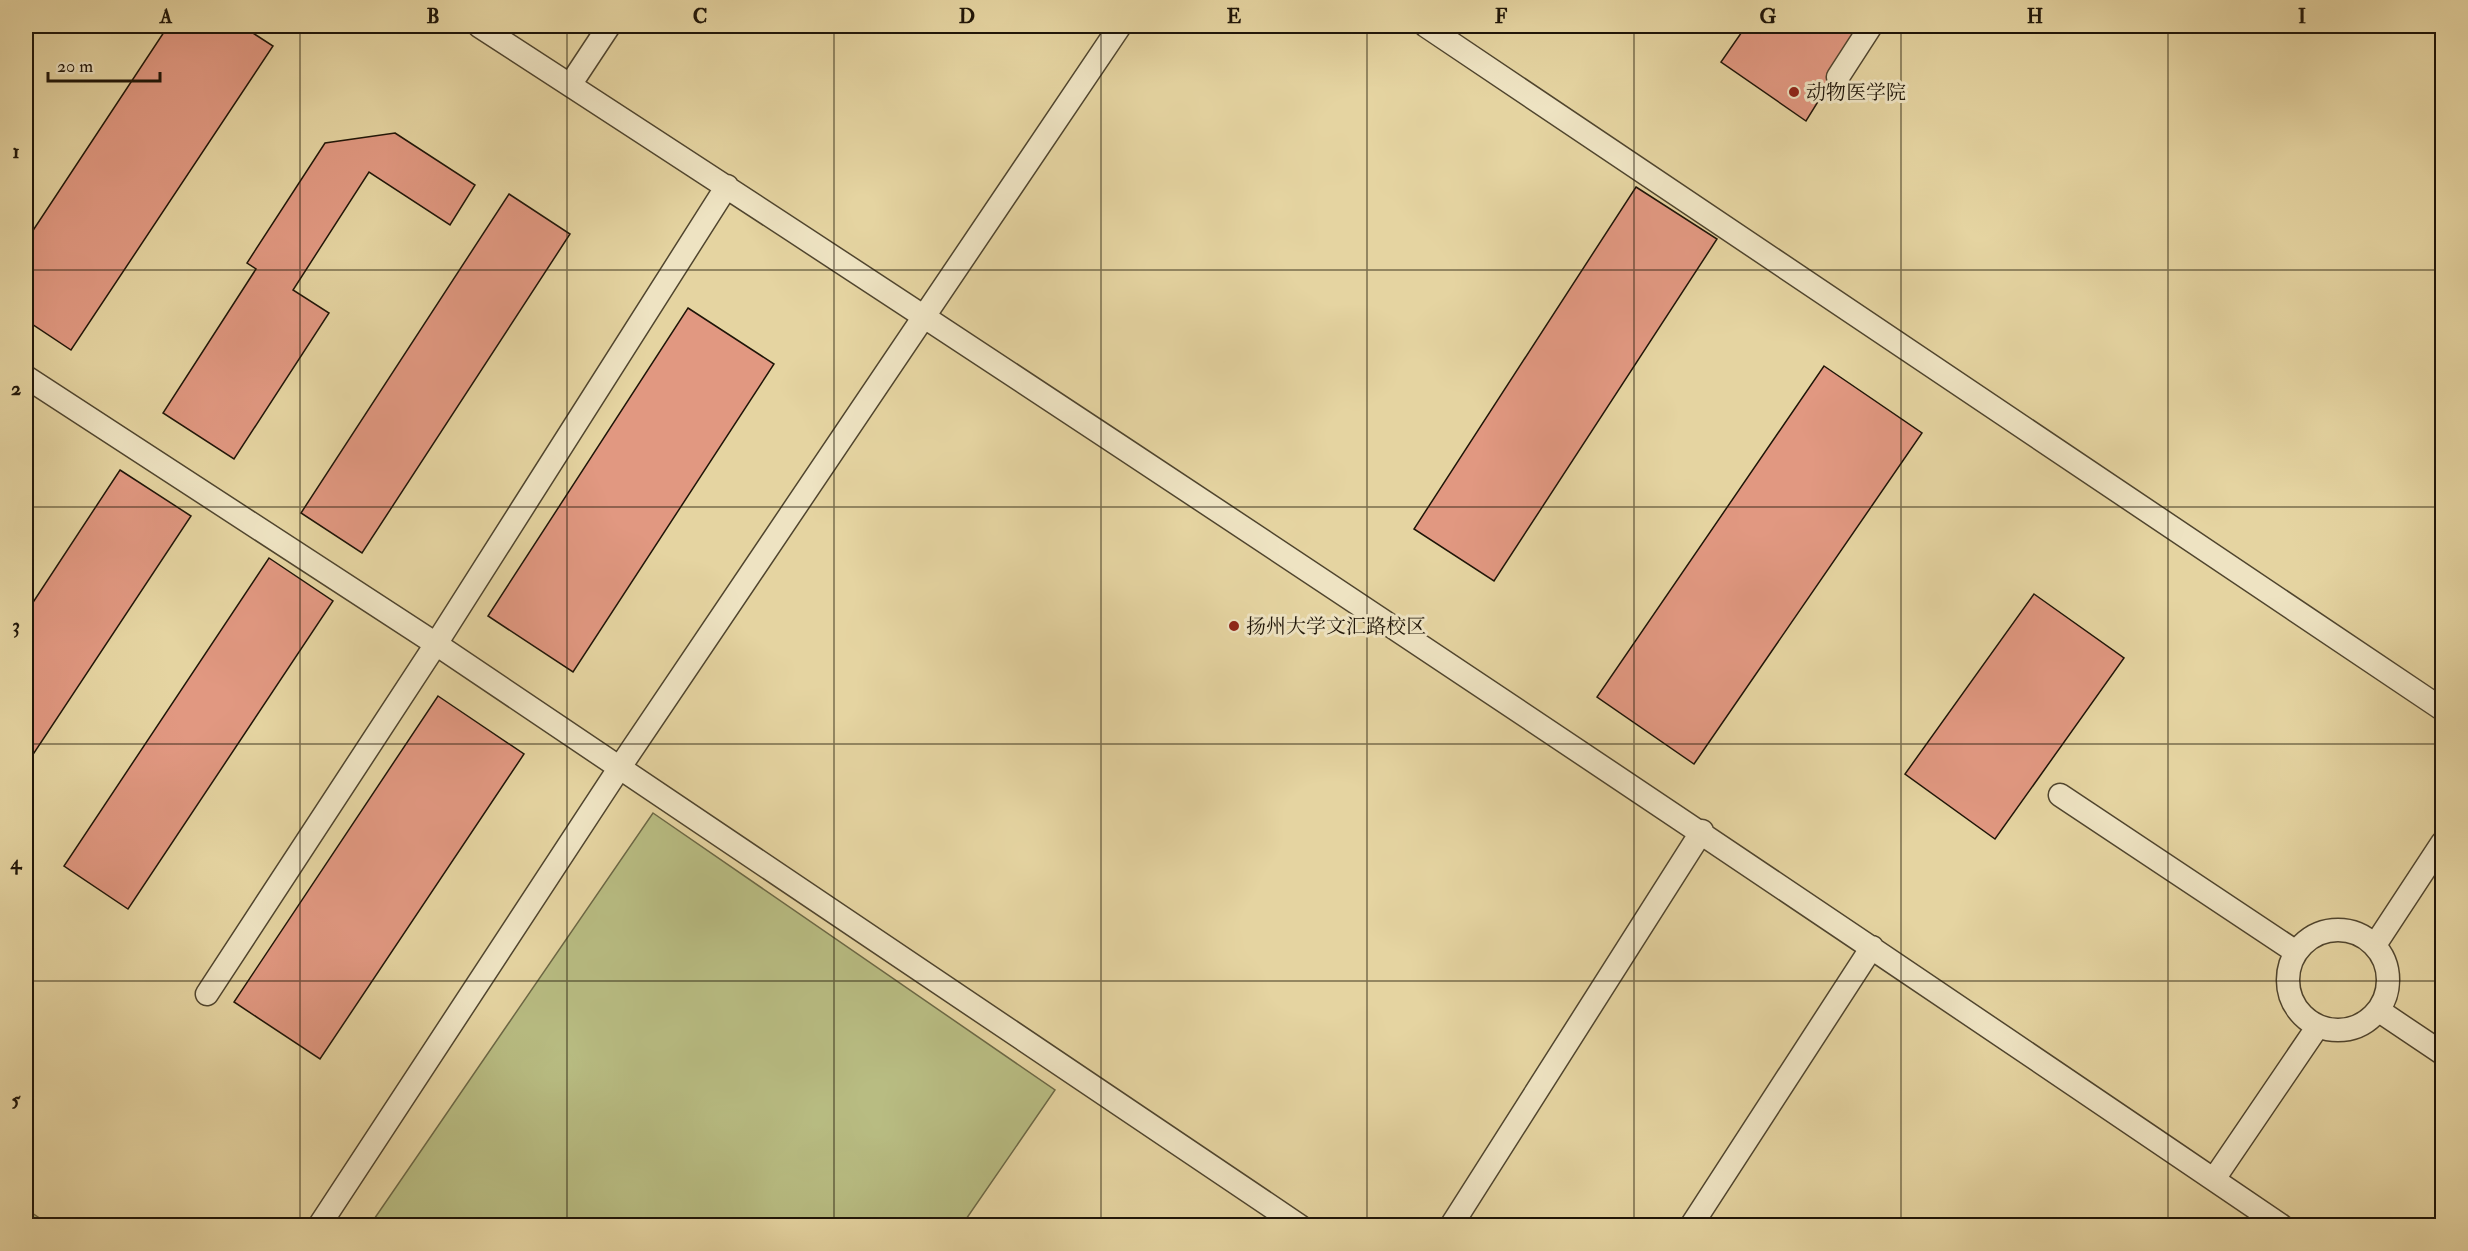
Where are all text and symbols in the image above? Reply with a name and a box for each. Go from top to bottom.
text: A [159,4,173,29]
text: B [426,4,440,29]
text: C [693,4,707,29]
text: D [959,4,975,29]
text: E [1227,4,1242,29]
text: F [1495,4,1508,29]
text: G [1760,4,1777,29]
text: H [2027,4,2043,29]
text: I [2298,4,2306,29]
scale bar [48,45,160,83]
text: 20 m [57,55,93,78]
place label: 动物医学院 [1806,80,1906,105]
marker: 动物医学院 [1787,85,1801,99]
text: 1 [12,139,20,164]
text: 2 [11,376,21,401]
text: 3 [12,613,20,638]
place label: 扬州大学文汇路校区 [1246,614,1426,639]
marker: 扬州大学文汇路校区 [1227,619,1241,633]
text: 4 [10,850,23,875]
text: 5 [12,1087,22,1112]

